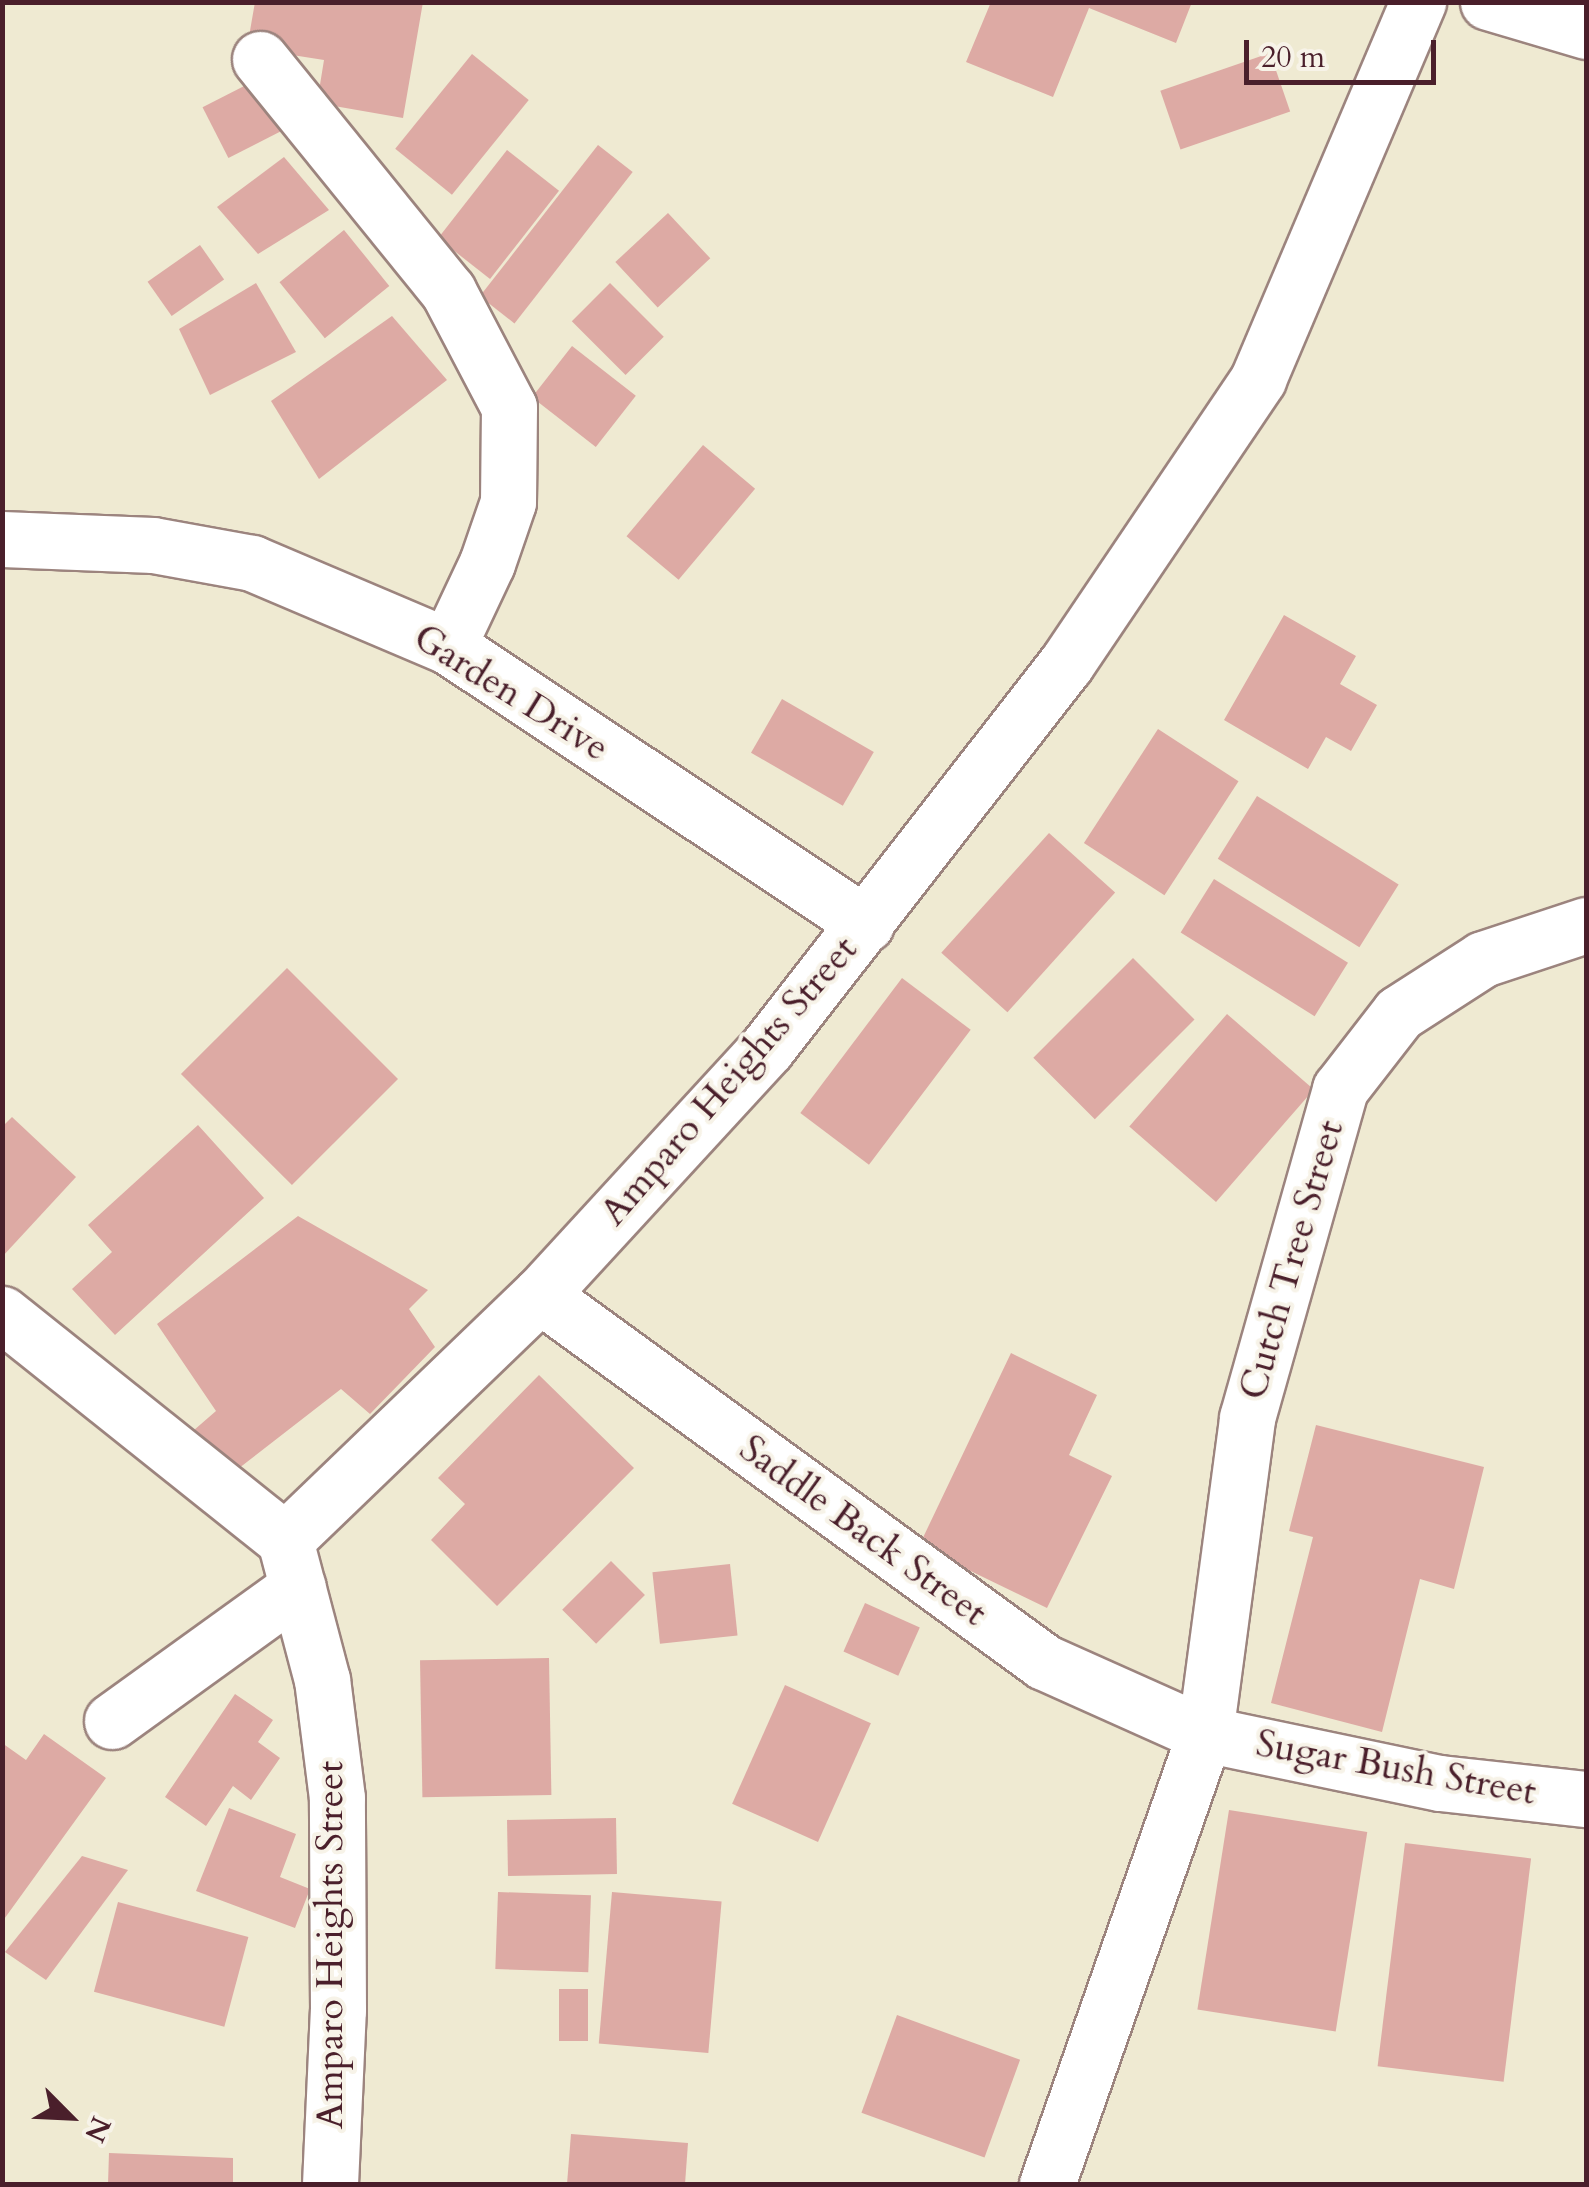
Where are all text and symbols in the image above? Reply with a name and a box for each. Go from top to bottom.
scale bar [1249,20,1442,82]
text: 20 m [1261,37,1325,78]
street label: Garden Drive [405,615,617,771]
street label: Amparo Heights Street [591,927,867,1235]
street label: Cutch Tree Street [1230,1115,1354,1405]
street label: Saddle Back Street [730,1426,996,1636]
street label: Sugar Bush Street [1252,1721,1540,1815]
street label: Amparo Heights Street [308,1761,354,2129]
north arrow [20,2067,120,2167]
text: N [75,2110,120,2148]

